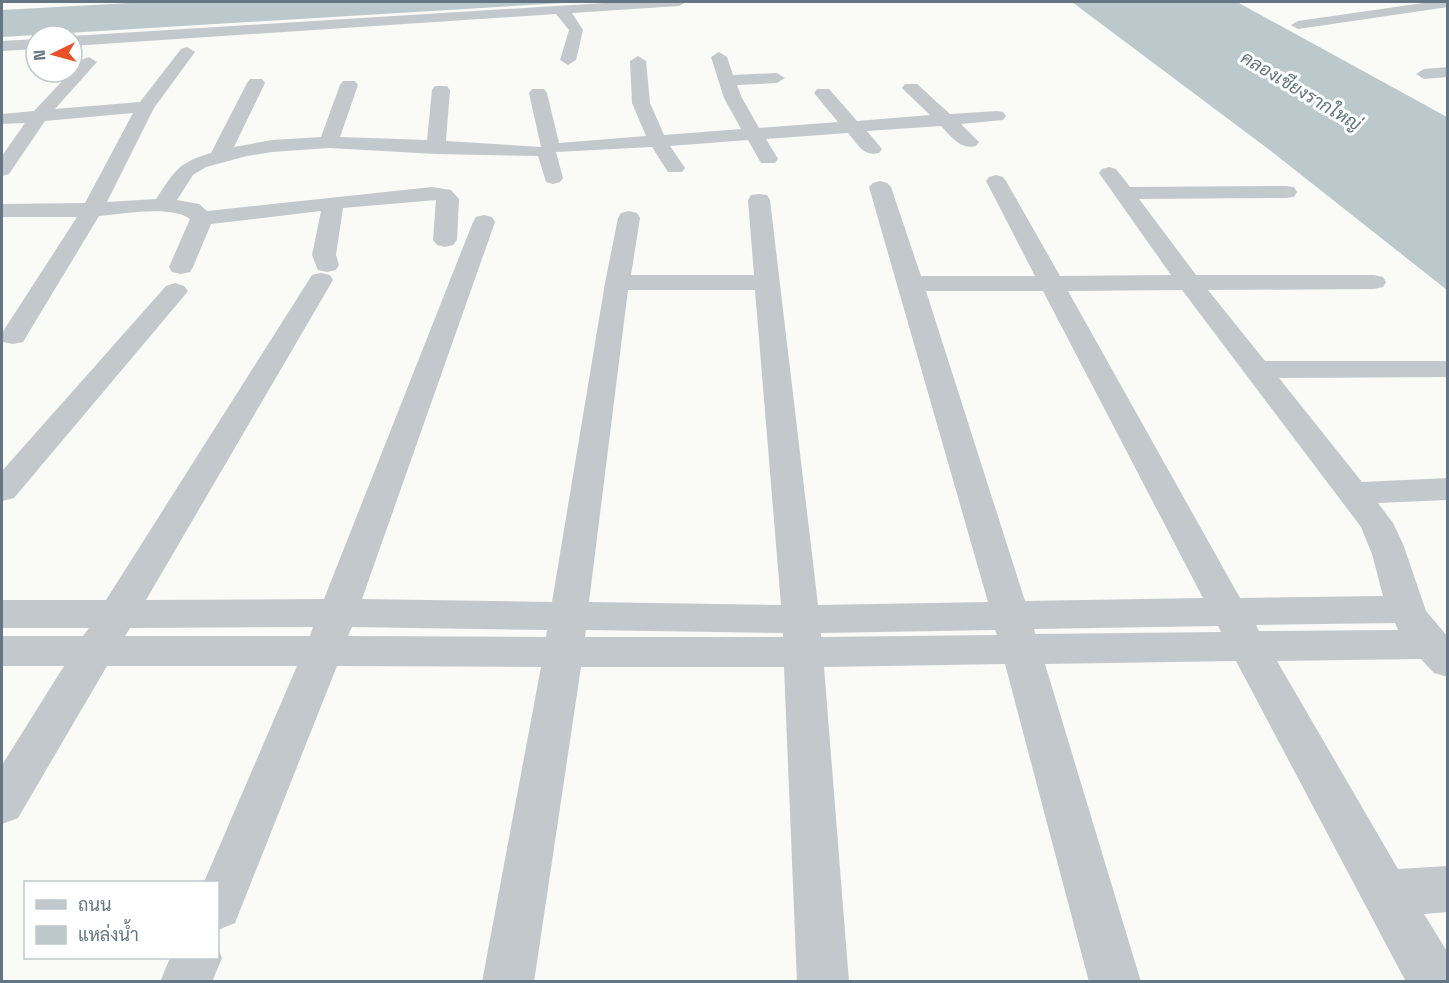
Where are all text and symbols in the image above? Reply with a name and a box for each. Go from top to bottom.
north arrow [24,24,84,84]
water label: คลองเชียงรากใหญ่ [1237,45,1367,136]
text: N [29,49,50,62]
legend [24,881,219,959]
text: ถนน [78,893,111,916]
text: แหล่งน้ำ [78,919,139,946]

